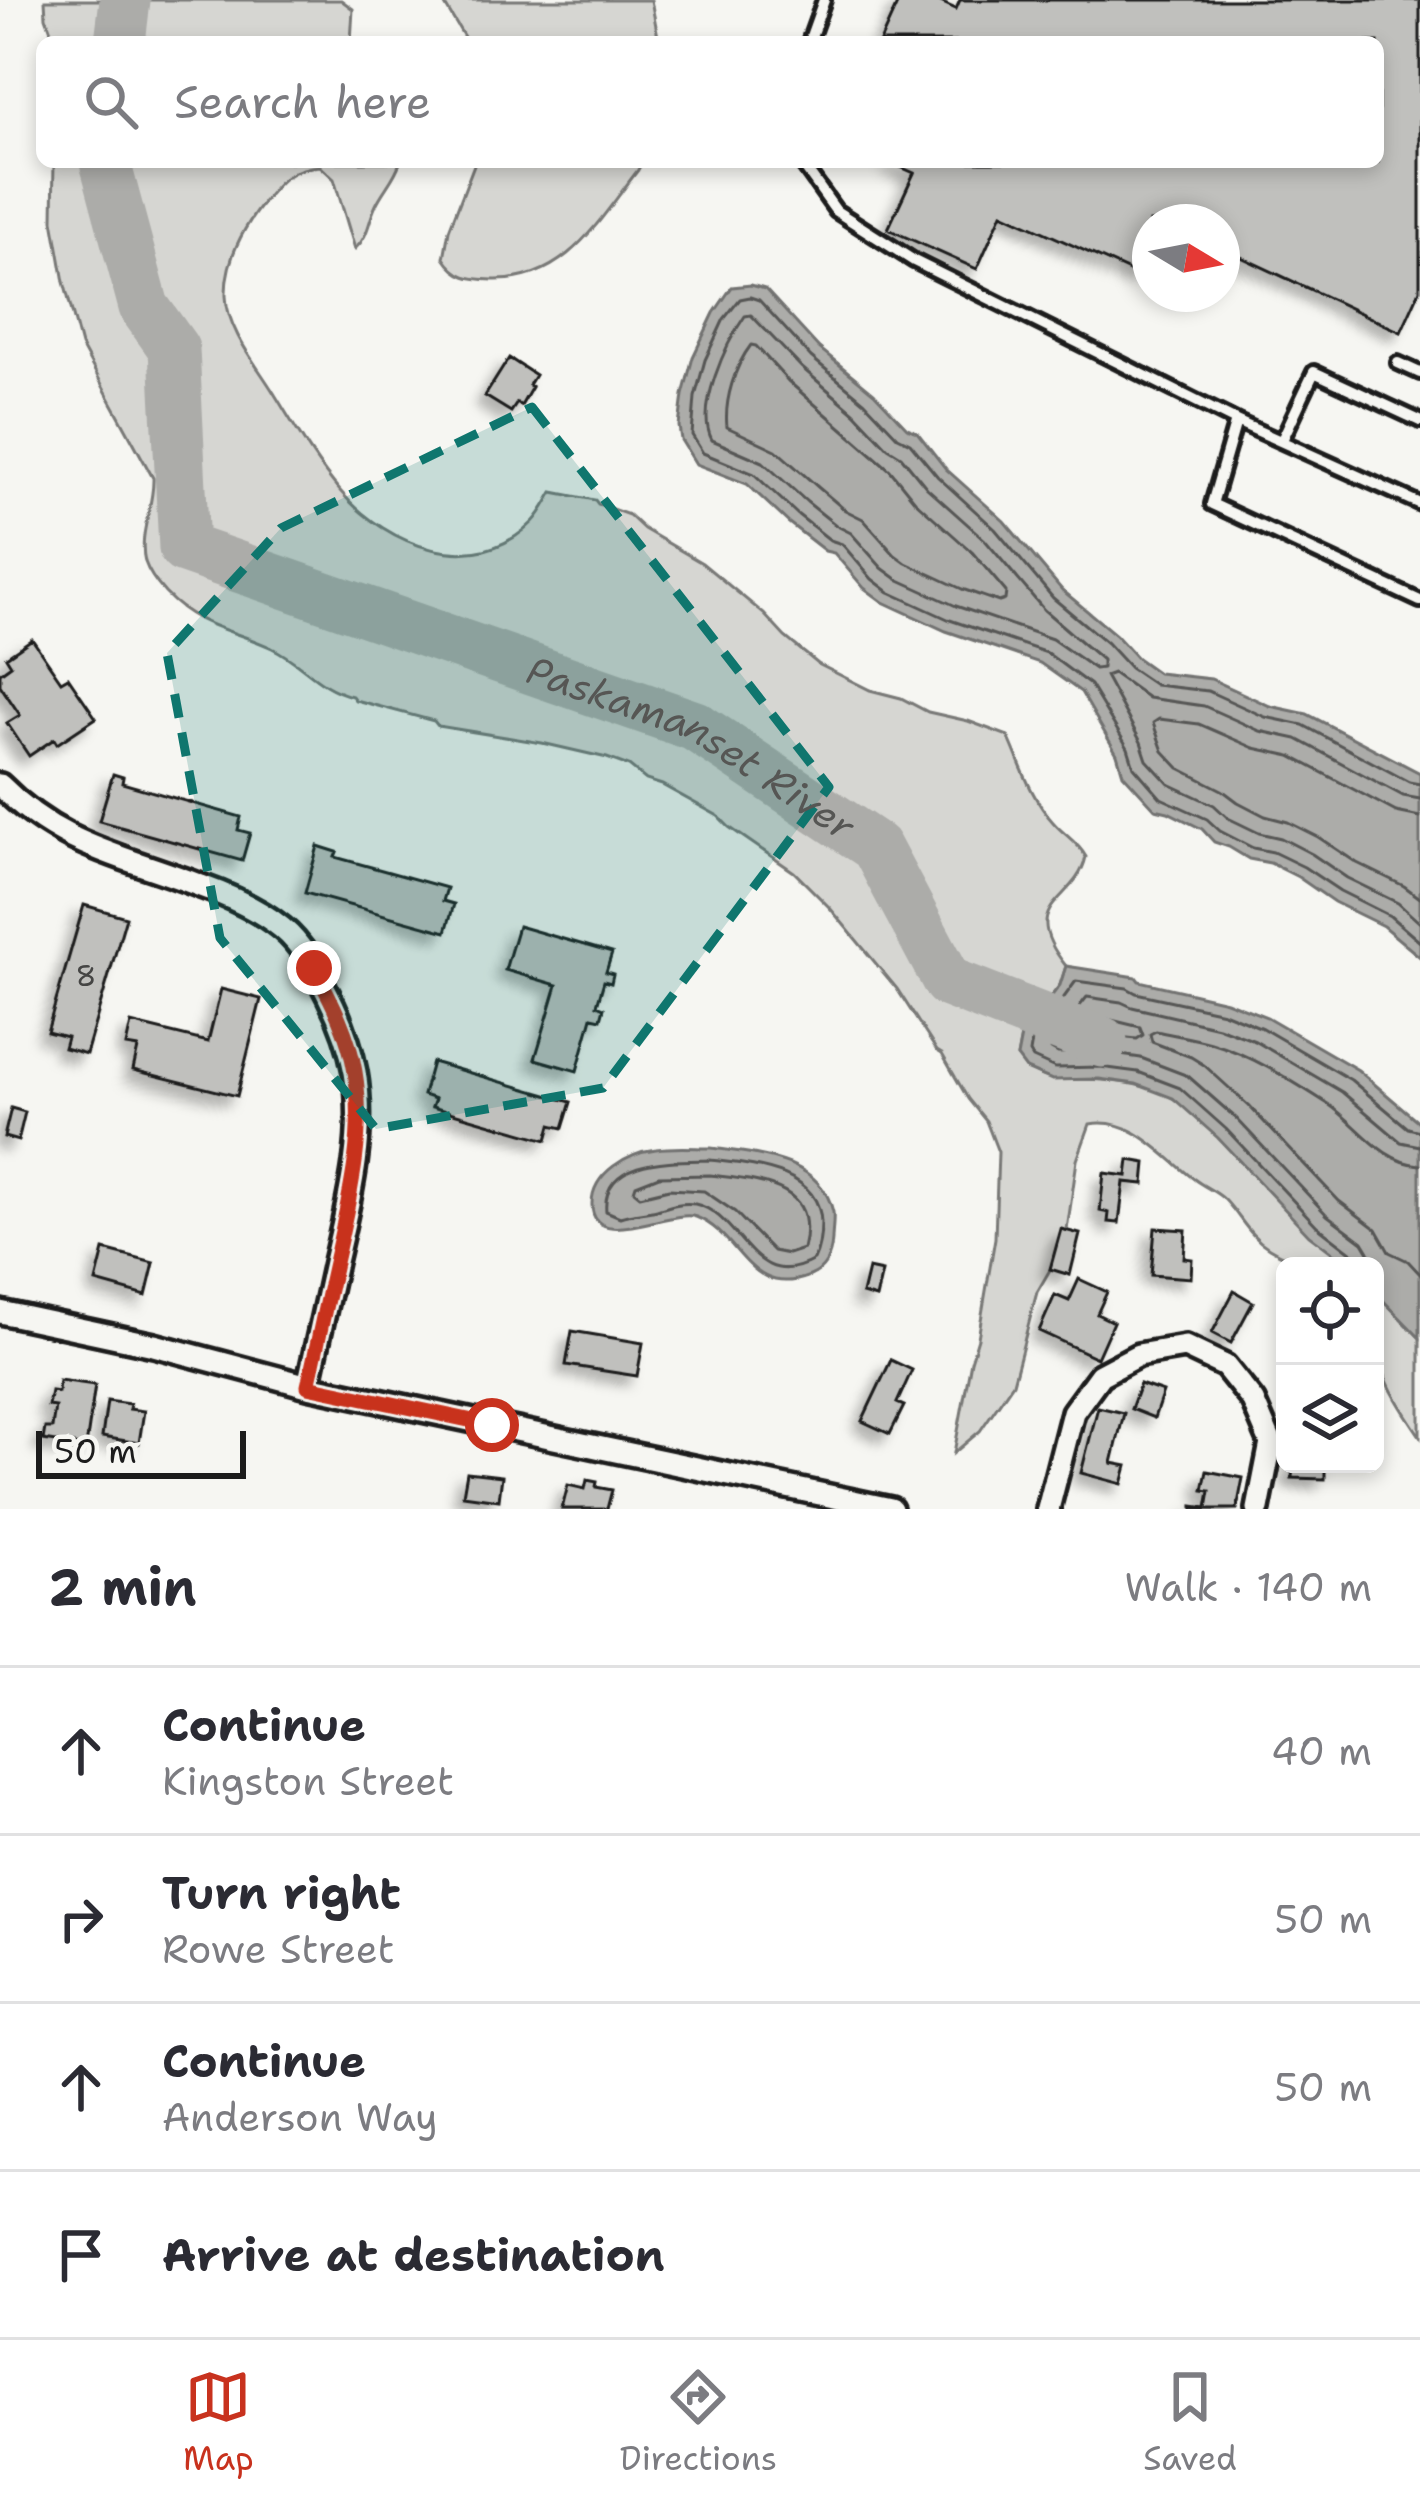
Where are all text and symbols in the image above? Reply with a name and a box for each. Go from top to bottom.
search box [36,36,1384,168]
icon: search [78,69,144,135]
text: Search here [174,72,431,132]
north arrow [1132,204,1240,312]
water label: Paskamanset River [520,644,866,852]
route end [287,941,341,995]
house number: 8 [76,955,97,996]
map controls [1276,1257,1384,1473]
button: locate [1276,1257,1384,1365]
button: layers [1276,1365,1384,1473]
route start [465,1398,519,1452]
scale bar [36,1425,246,1478]
text: 50 m [54,1429,137,1474]
text: 2 min [48,1553,197,1621]
text: Walk · 140 m [1124,1561,1372,1613]
text: Continue [162,1695,366,1755]
icon: ahead [48,1718,114,1784]
text: 40 m [1271,1725,1372,1777]
text: Kingston Street [162,1755,454,1807]
text: Turn right [162,1863,401,1923]
icon: right [48,1886,114,1952]
text: 50 m [1274,1893,1372,1945]
text: Rowe Street [162,1923,395,1975]
text: Continue [162,2031,366,2091]
icon: ahead [48,2054,114,2120]
text: 50 m [1274,2061,1372,2113]
text: Anderson Way [162,2091,438,2143]
icon: arrive [48,2222,114,2288]
text: Arrive at destination [162,2225,665,2285]
tab: Map [183,2364,254,2481]
tab: Directions [620,2364,777,2481]
tab: Saved [1143,2364,1237,2481]

